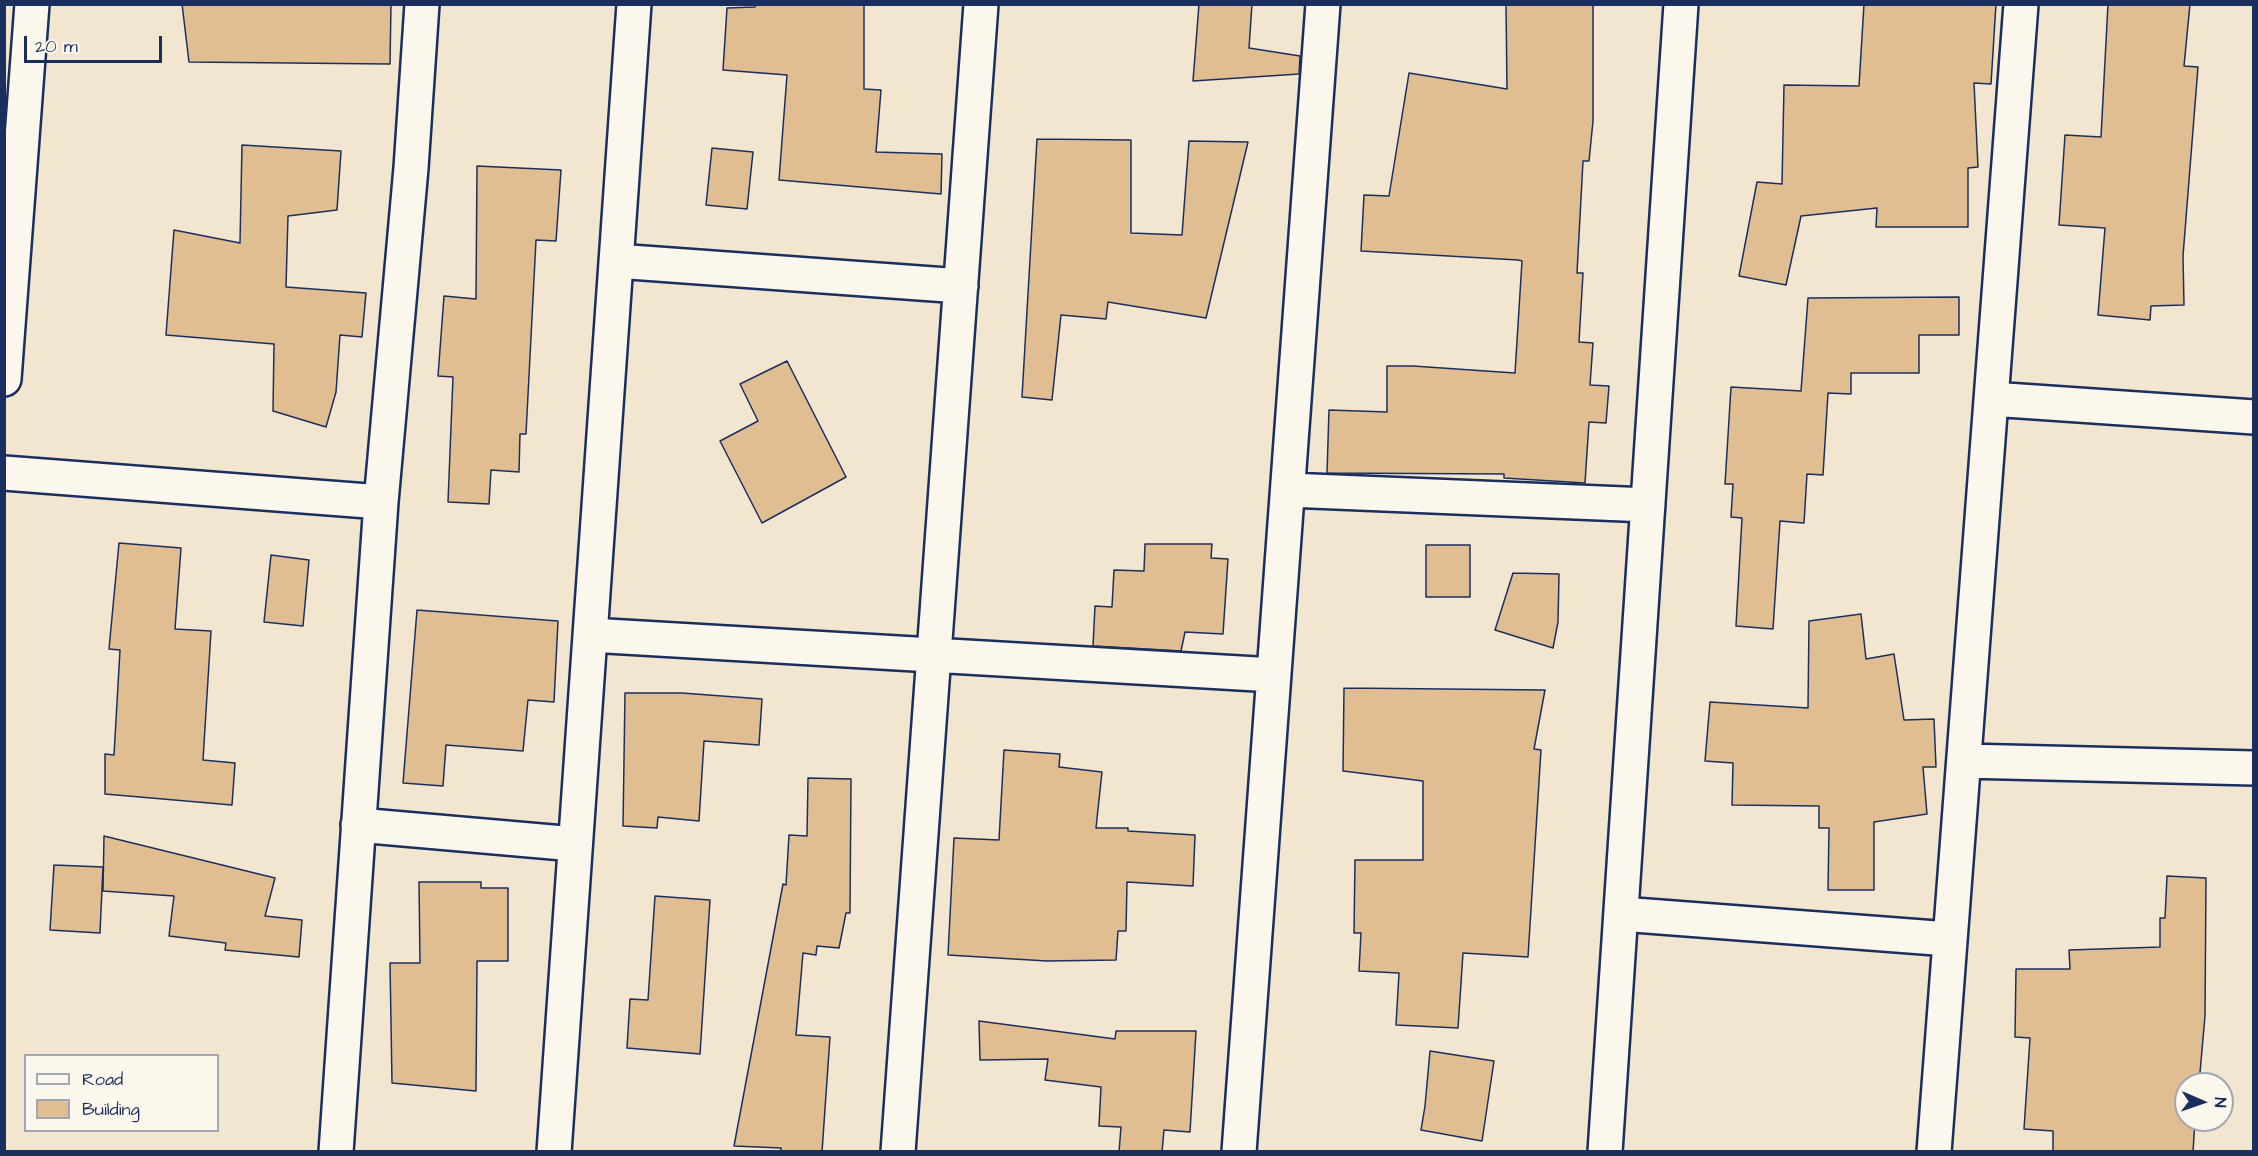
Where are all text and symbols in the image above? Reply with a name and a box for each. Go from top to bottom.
scale bar [27,24,165,62]
text: 20 m [35,34,78,59]
legend [24,1054,219,1132]
text: Road [82,1067,123,1092]
north arrow [2174,1072,2234,1132]
text: Building [82,1097,140,1122]
text: N [2209,1097,2231,1108]

